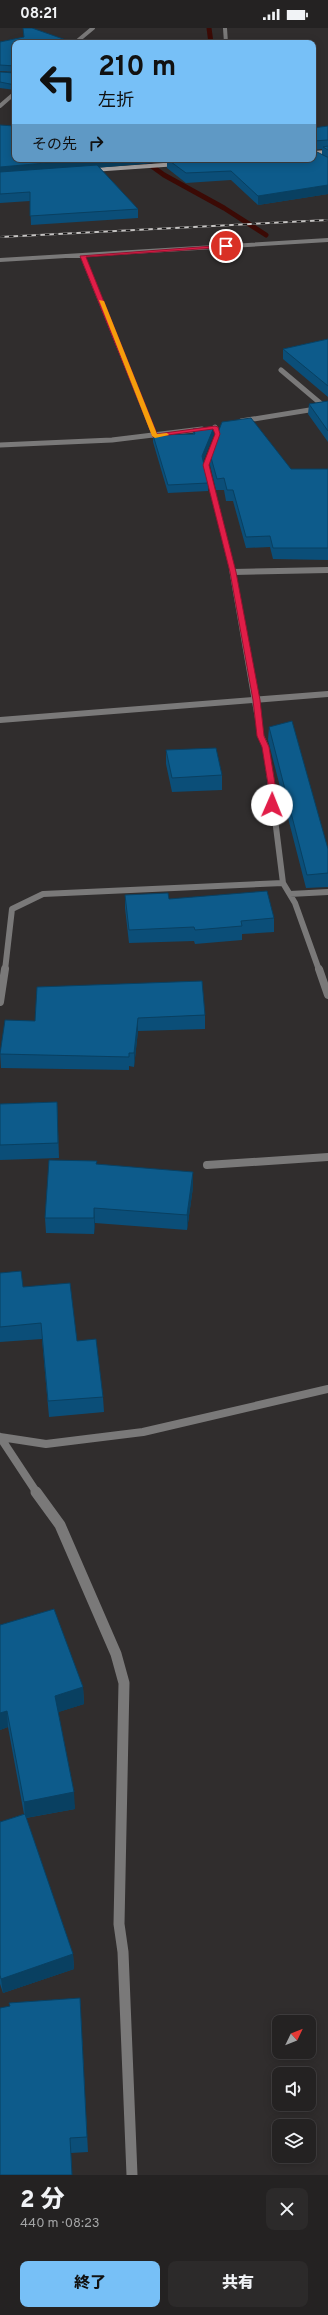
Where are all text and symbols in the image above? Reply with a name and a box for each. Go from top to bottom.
text: 08:21 [20,5,58,24]
text: 210 m [98,50,176,86]
icon: left [32,56,84,108]
text: 左折 [98,90,134,113]
icon: right [85,132,107,154]
text: その先 [32,136,77,155]
pin [209,229,243,263]
icon: arrive [215,235,237,257]
position arrow [251,784,293,826]
north arrow [272,2015,316,2059]
map controls [272,2015,316,2163]
button: sound [272,2067,316,2111]
button: layers [272,2119,316,2163]
text: 2 分 [20,2186,65,2216]
button: close [266,2188,308,2230]
text: 440 m · 08:23 [20,2216,100,2232]
button: 終了 [20,2261,160,2307]
button: 共有 [168,2261,308,2307]

